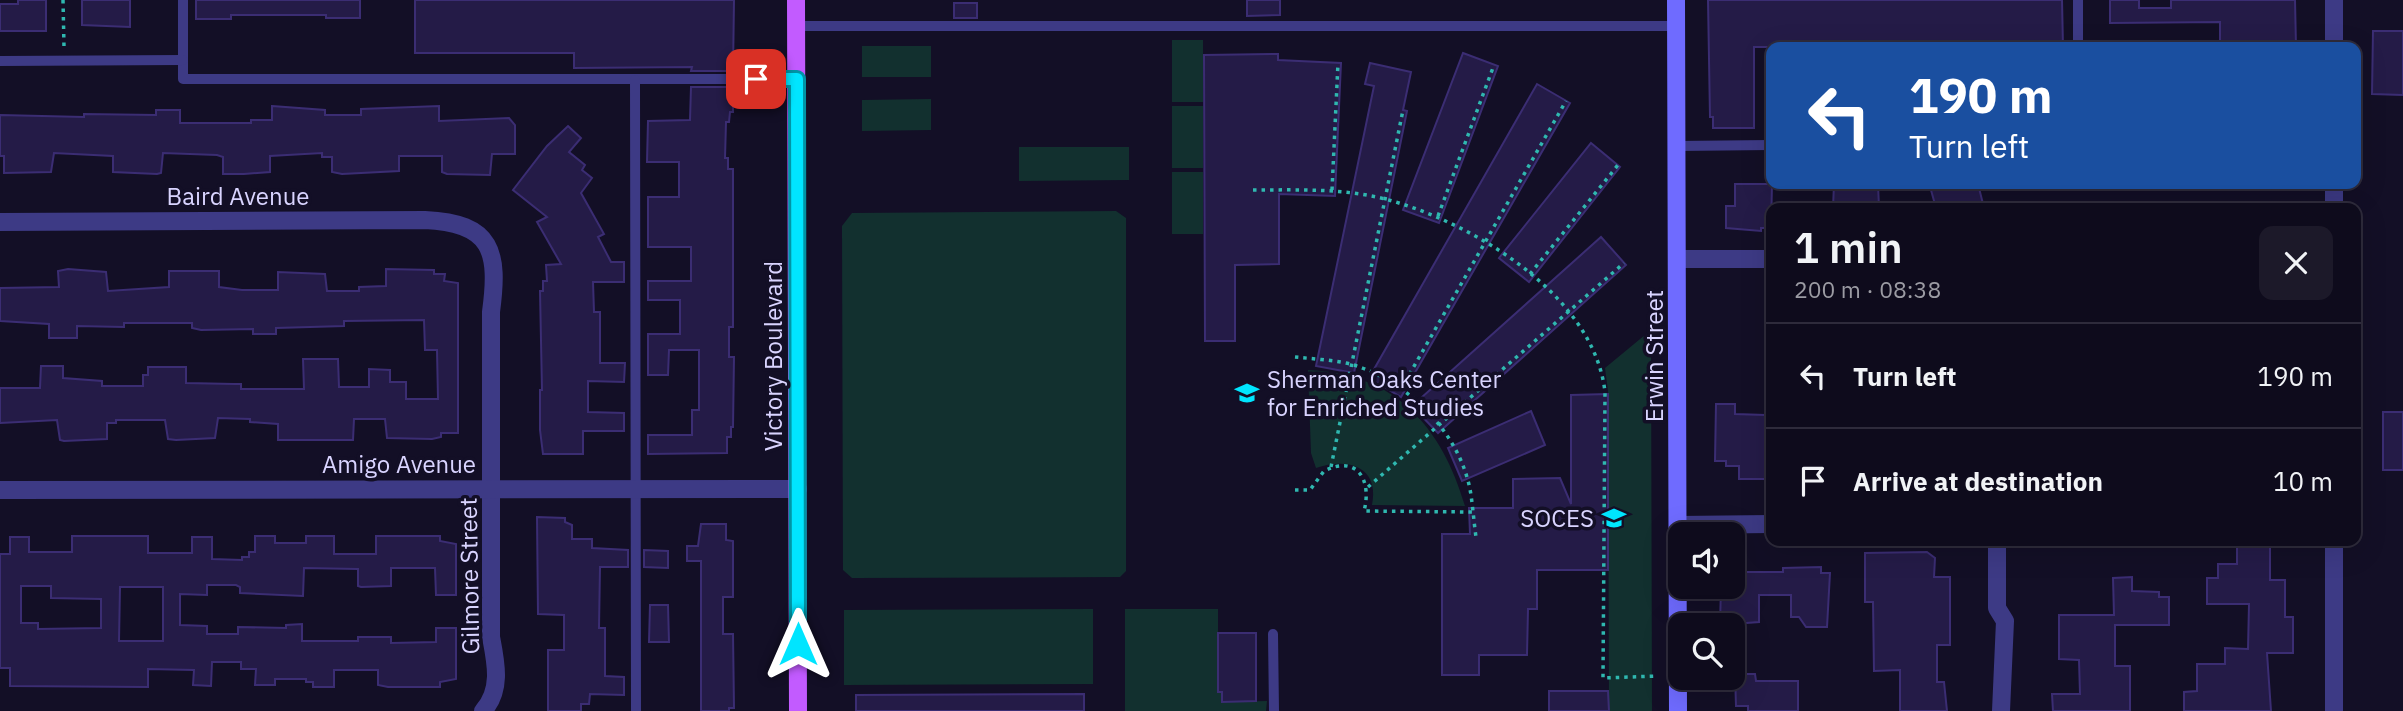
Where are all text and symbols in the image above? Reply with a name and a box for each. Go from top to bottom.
pin [726,49,786,109]
icon: arrive [737,60,775,98]
text: 190 m [1909,63,2053,126]
icon: left [1794,70,1885,161]
text: Turn left [1909,125,2029,167]
street label: Baird Avenue [167,180,309,212]
text: 1 min [1794,220,1903,275]
button: close [2259,226,2333,300]
street label: Victory Boulevard [757,261,789,451]
text: 200 m · 08:38 [1794,274,1941,304]
street label: Erwin Street [1638,290,1670,422]
icon: left [1794,357,1832,395]
text: Turn left [1853,359,1956,393]
text: 190 m [2257,359,2333,393]
place label: Sherman Oaks Center for Enriched Studies [1267,363,1501,423]
school or university icon: Sherman Oaks Center for Enriched Studies [1233,379,1261,407]
street label: Amigo Avenue [322,448,476,480]
icon: arrive [1794,462,1832,500]
text: Arrive at destination [1853,464,2103,498]
text: 10 m [2273,464,2333,498]
street label: Gilmore Street [452,497,486,655]
place label: SOCES [1520,502,1594,534]
school or university icon: SOCES [1600,504,1628,532]
map controls [1668,522,1745,690]
button: sound [1668,522,1745,599]
position arrow [761,607,835,681]
button: search [1668,613,1745,690]

